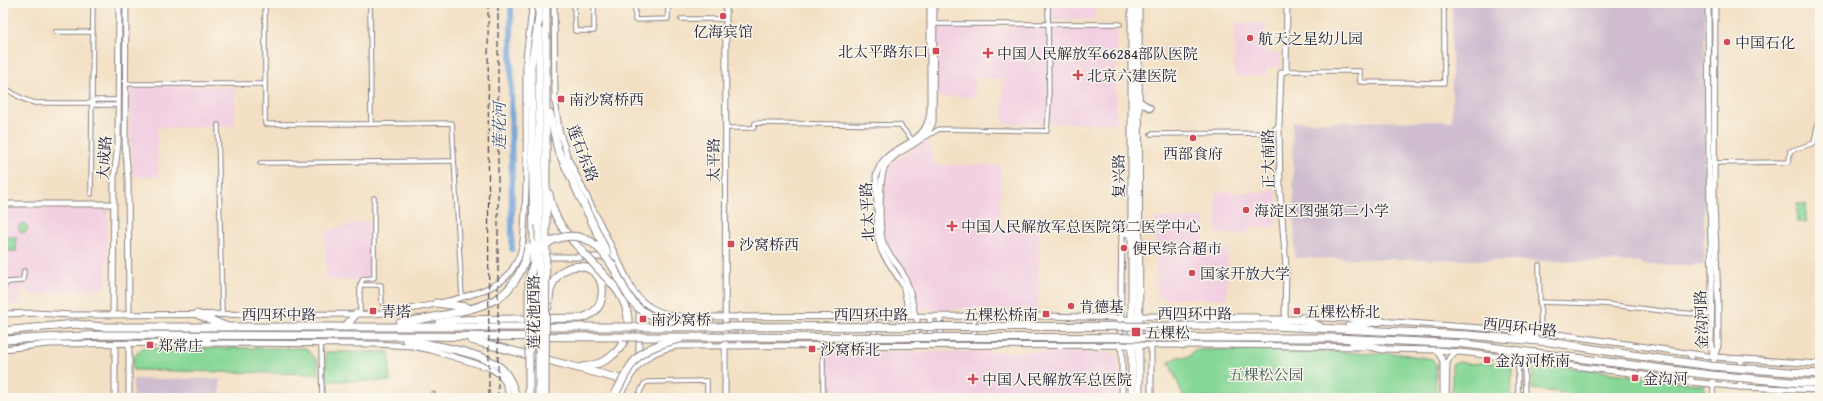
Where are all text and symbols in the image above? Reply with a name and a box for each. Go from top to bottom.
marker: 亿海宾馆 [718,11,728,21]
place label: 亿海宾馆 [693,21,753,42]
place label: 航天之星幼儿园 [1258,28,1363,49]
place label: 中国石化 [1735,32,1795,53]
marker: 航天之星幼儿园 [1245,33,1255,43]
marker: 中国石化 [1722,37,1732,47]
place label: 北太平路东口 [838,41,928,62]
place label: 中国人民解放军66284部队医院 [997,43,1198,64]
marker: 北太平路东口 [931,46,941,56]
marker: 中国人民解放军66284部队医院 [982,47,994,59]
place label: 北京六建医院 [1087,65,1177,86]
marker: 北京六建医院 [1072,69,1084,81]
place label: 南沙窝桥西 [569,89,644,110]
marker: 南沙窝桥西 [556,94,566,104]
water label: 莲花河 [487,99,511,150]
street label: 莲石东路 [562,121,604,185]
street label: 正大南路 [1257,129,1279,189]
marker: 西部食府 [1188,133,1198,143]
street label: 大成路 [92,135,116,181]
street label: 太平路 [703,137,724,183]
place label: 西部食府 [1163,143,1223,164]
street label: 复兴路 [1108,153,1129,199]
street label: 北太平路 [855,181,879,243]
place label: 海淀区图强第二小学 [1254,200,1389,221]
marker: 海淀区图强第二小学 [1241,205,1251,215]
place label: 中国人民解放军总医院第二医学中心 [961,216,1201,237]
marker: 中国人民解放军总医院第二医学中心 [946,220,958,232]
place label: 沙窝桥西 [739,234,799,255]
place label: 便民综合超市 [1132,238,1222,259]
marker: 沙窝桥西 [726,239,736,249]
marker: 便民综合超市 [1119,243,1129,253]
place label: 国家开放大学 [1200,263,1290,284]
marker: 国家开放大学 [1187,268,1197,278]
street label: 莲花池西路 [523,274,544,350]
street label: 金沟河路 [1689,290,1713,350]
place label: 肯德基 [1079,296,1124,317]
place label: 青塔 [381,301,411,322]
marker: 肯德基 [1066,301,1076,311]
place label: 五棵松桥北 [1305,301,1380,322]
street label: 西四环中路 [1157,303,1233,324]
street label: 西四环中路 [241,304,317,325]
street label: 西四环中路 [833,304,909,325]
place label: 五棵松桥南 [963,304,1038,325]
marker: 青塔 [368,306,378,316]
marker: 五棵松桥北 [1292,306,1302,316]
place label: 南沙窝桥 [651,309,711,330]
marker: 五棵松桥南 [1041,309,1051,319]
street label: 西四环中路 [1482,313,1558,341]
marker: 南沙窝桥 [638,314,648,324]
place label: 五棵松 [1145,322,1190,343]
marker: 五棵松 [1130,326,1142,338]
place label: 郑常庄 [158,335,203,356]
place label: 沙窝桥北 [820,339,880,360]
marker: 郑常庄 [145,340,155,350]
marker: 沙窝桥北 [807,344,817,354]
place label: 金沟河桥南 [1495,350,1570,371]
marker: 金沟河桥南 [1482,355,1492,365]
park label: 五棵松公园 [1228,364,1304,385]
place label: 金沟河 [1643,368,1688,389]
place label: 中国人民解放军总医院 [982,369,1132,390]
marker: 中国人民解放军总医院 [967,373,979,385]
marker: 金沟河 [1630,373,1640,383]

